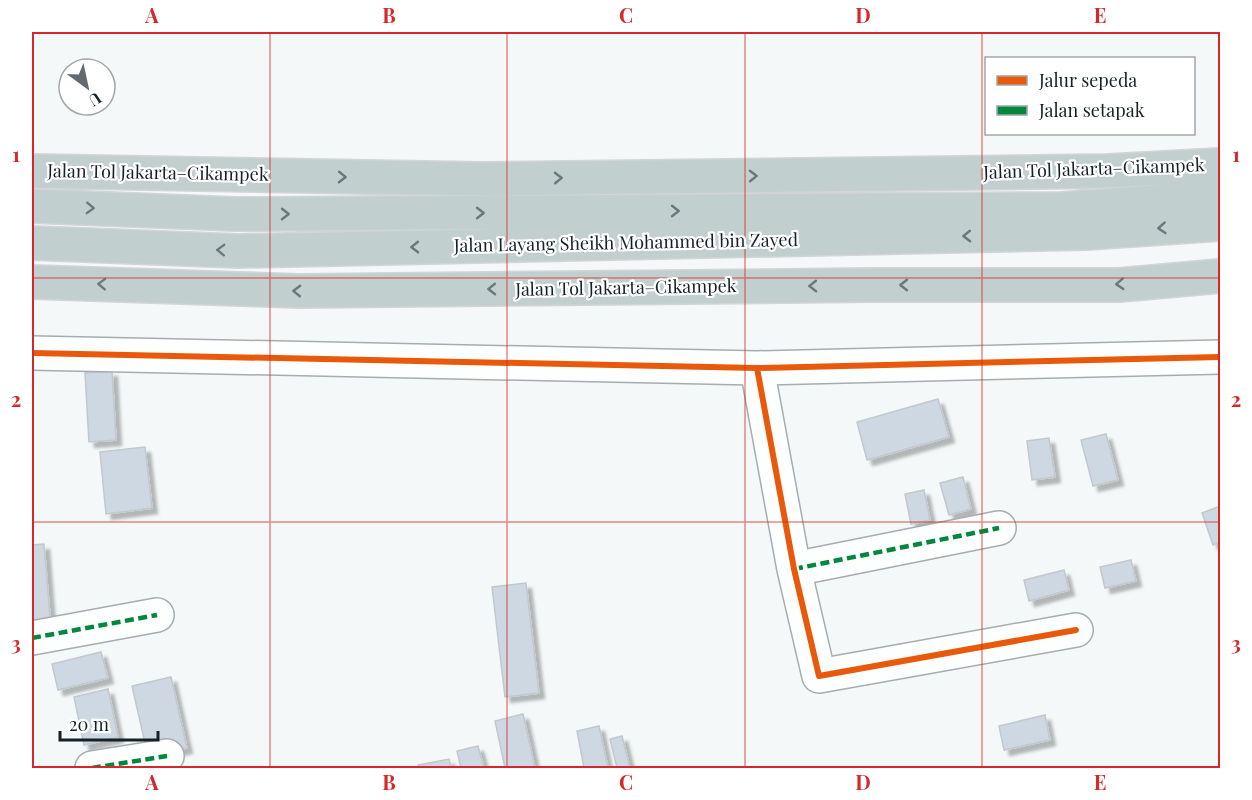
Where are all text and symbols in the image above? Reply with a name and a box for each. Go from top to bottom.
text: A [144,1,159,28]
text: B [382,1,396,28]
text: C [619,1,633,28]
text: D [855,1,871,28]
text: E [1094,1,1106,28]
north arrow [57,57,117,117]
legend [985,57,1195,135]
text: Jalur sepeda [1038,68,1137,92]
text: U [85,88,106,112]
text: Jalan setapak [1038,98,1145,122]
text: 1 [12,140,20,167]
text: 1 [1232,140,1240,167]
street label: Jalan Tol Jakarta–Cikampek [982,152,1205,184]
street label: Jalan Tol Jakarta–Cikampek [46,158,269,186]
one-way arrow [748,169,757,182]
one-way arrow [337,170,346,183]
one-way arrow [553,172,562,184]
one-way arrow [85,202,94,215]
one-way arrow [670,205,679,218]
one-way arrow [475,207,484,219]
one-way arrow [280,208,289,220]
one-way arrow [1158,221,1167,234]
street label: Jalan Layang Sheikh Mohammed bin Zayed [453,227,799,257]
one-way arrow [963,230,972,242]
one-way arrow [411,241,420,253]
one-way arrow [216,244,225,257]
street label: Jalan Tol Jakarta–Cikampek [514,273,737,301]
one-way arrow [98,278,107,291]
one-way arrow [1116,278,1125,291]
one-way arrow [900,279,909,291]
one-way arrow [809,280,818,292]
one-way arrow [488,283,497,295]
one-way arrow [293,285,302,297]
text: 2 [11,385,21,412]
text: 2 [1231,385,1241,412]
text: 3 [11,629,21,656]
text: 3 [1231,629,1241,656]
scale bar [60,704,158,742]
text: 20 m [69,712,109,736]
text: A [144,768,159,795]
text: B [382,768,396,795]
text: C [619,768,633,795]
text: D [855,768,871,795]
text: E [1094,768,1106,795]

